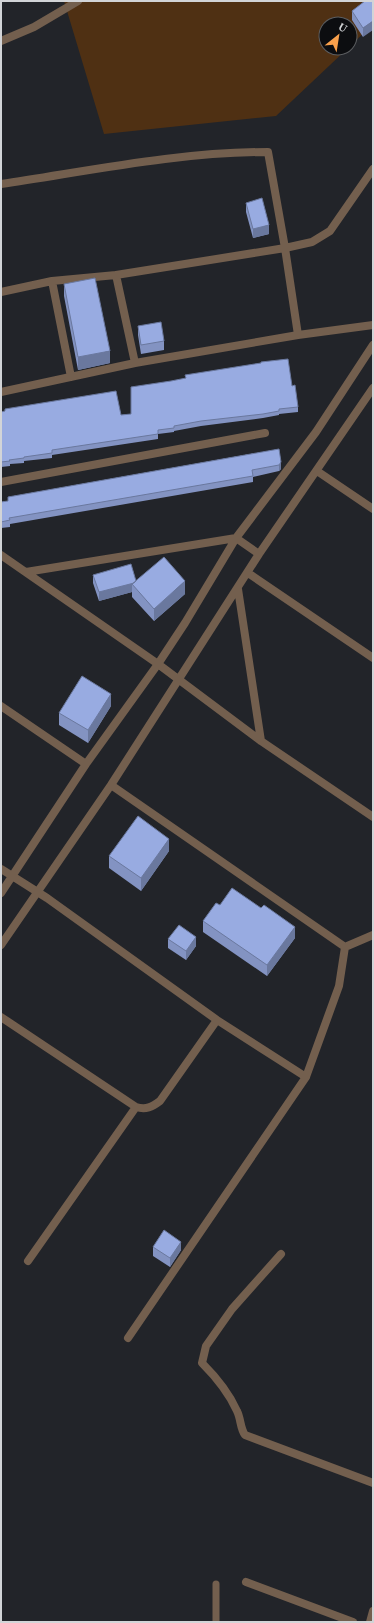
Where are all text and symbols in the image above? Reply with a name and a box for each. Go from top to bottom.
north arrow [318,16,358,56]
text: U [337,20,349,35]

